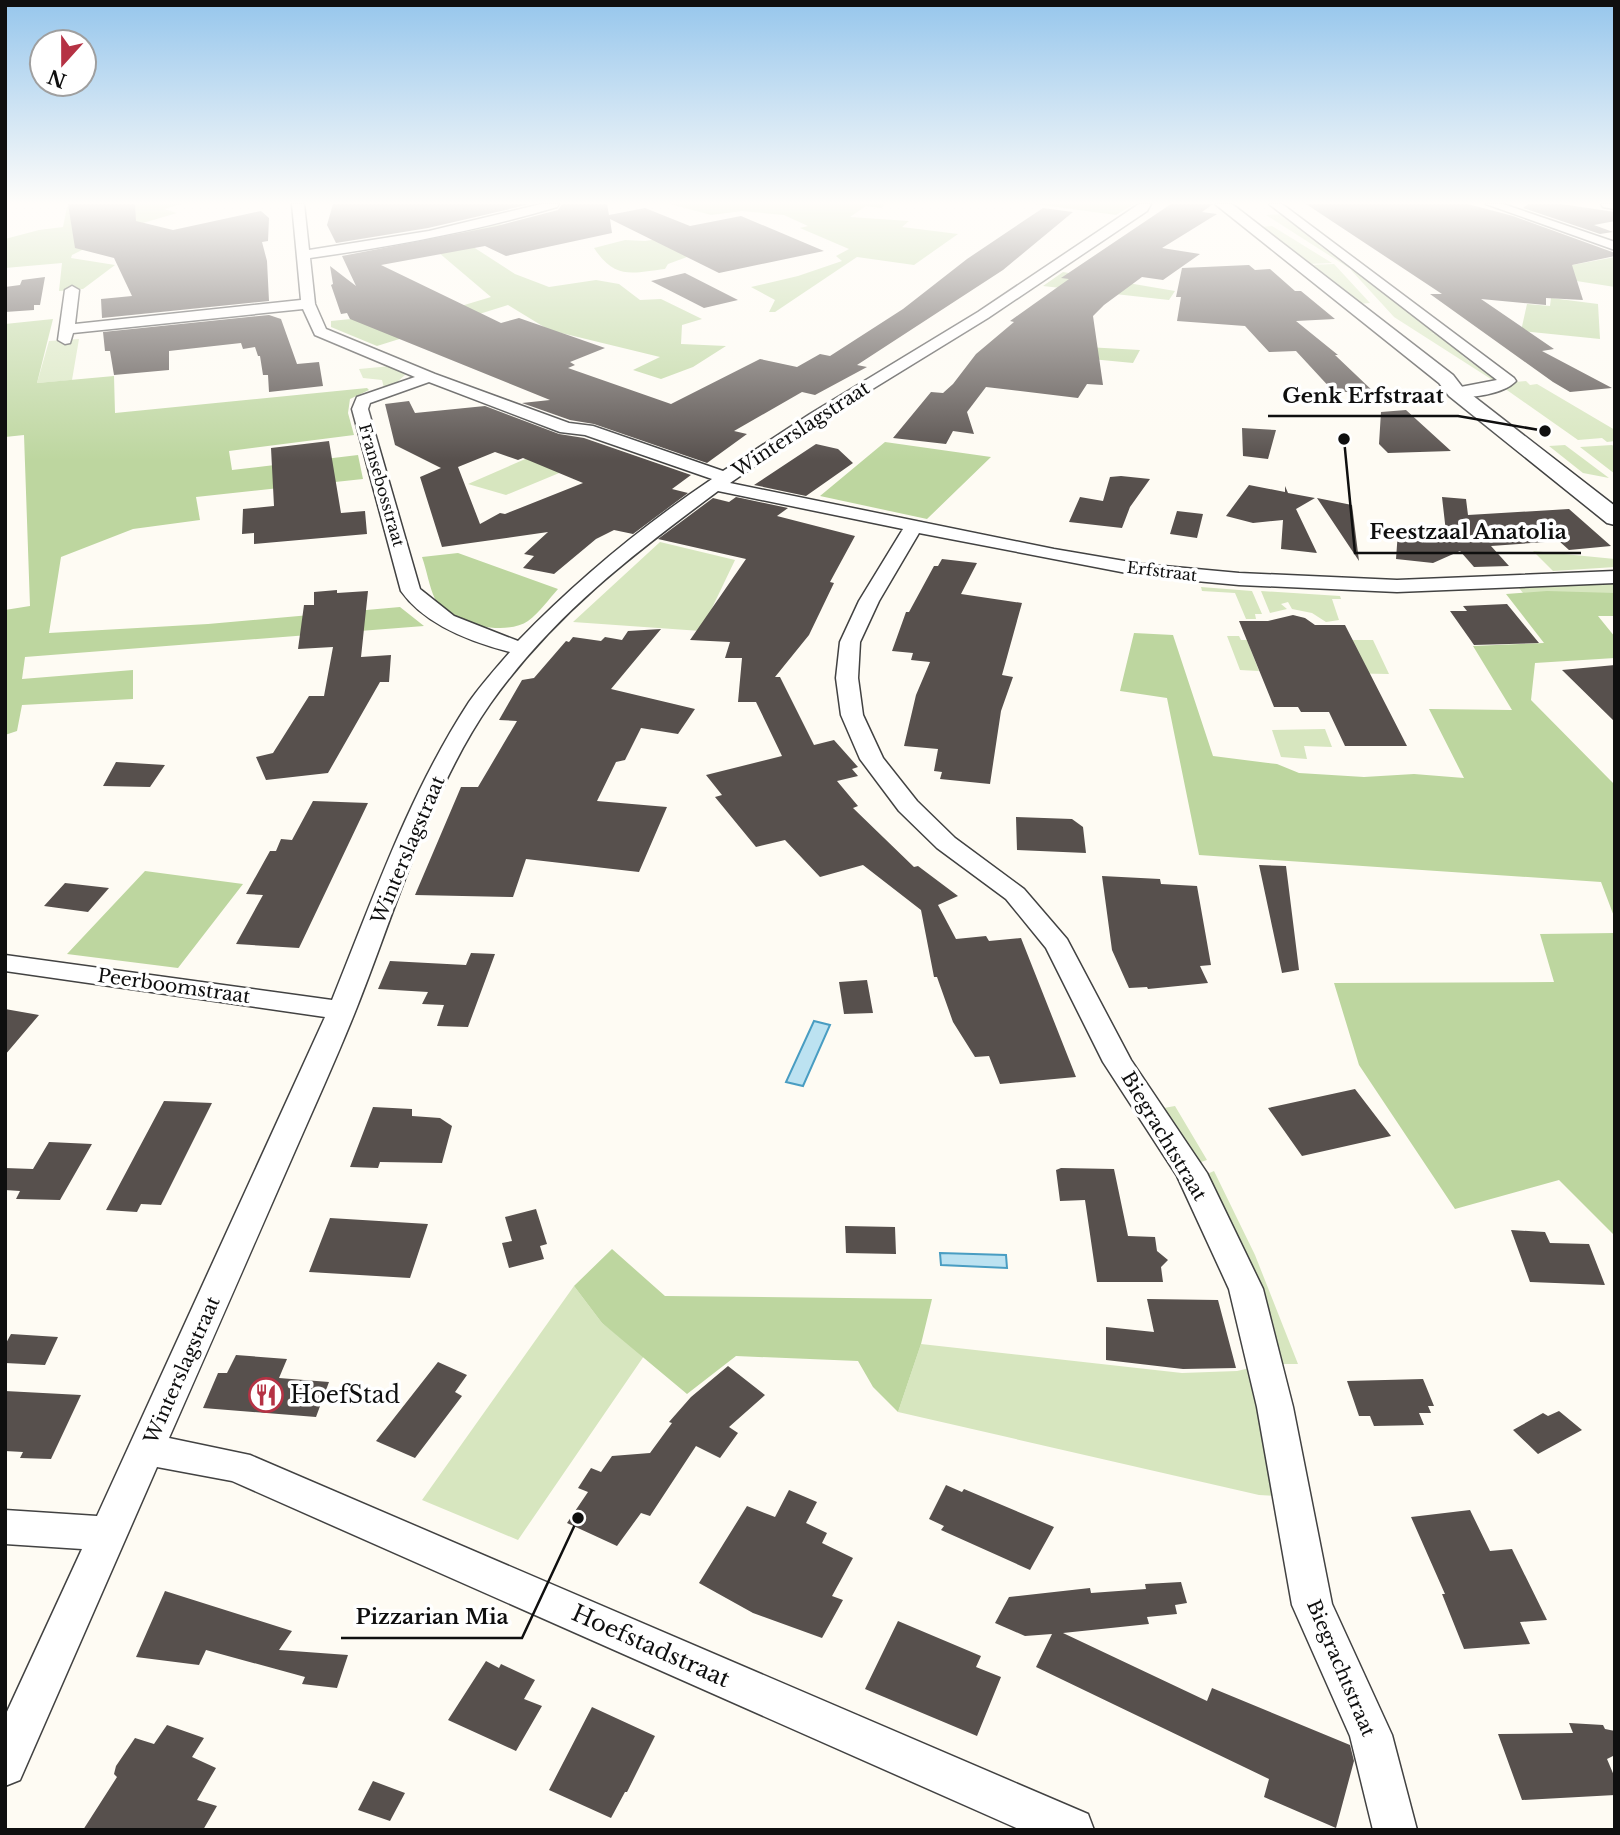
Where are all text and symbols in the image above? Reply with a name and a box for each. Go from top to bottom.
north arrow [28,28,98,98]
text: N [45,64,70,92]
callout: Genk Erfstraat [1268,374,1458,416]
street label: Winterslagstraat [727,376,874,482]
text: Genk Erfstraat [1282,383,1444,409]
street label: Fransebosstraat [355,421,409,549]
callout: Feestzaal Anatolia [1355,511,1581,553]
text: Feestzaal Anatolia [1369,519,1567,545]
street label: Erfstraat [1126,557,1198,585]
street label: Winterslagstraat [366,772,450,928]
street label: Peerboomstraat [96,964,253,1008]
street label: Biegrachtstraat [1116,1067,1212,1205]
street label: Winterslagstraat [139,1292,225,1448]
restaurant icon: HoefStad [247,1376,285,1414]
place label: HoefStad [290,1381,400,1409]
callout: Pizzarian Mia [341,1596,522,1638]
street label: Biegrachtstraat [1302,1596,1381,1741]
street label: Hoefstadstraat [568,1599,735,1693]
text: Pizzarian Mia [355,1604,509,1630]

